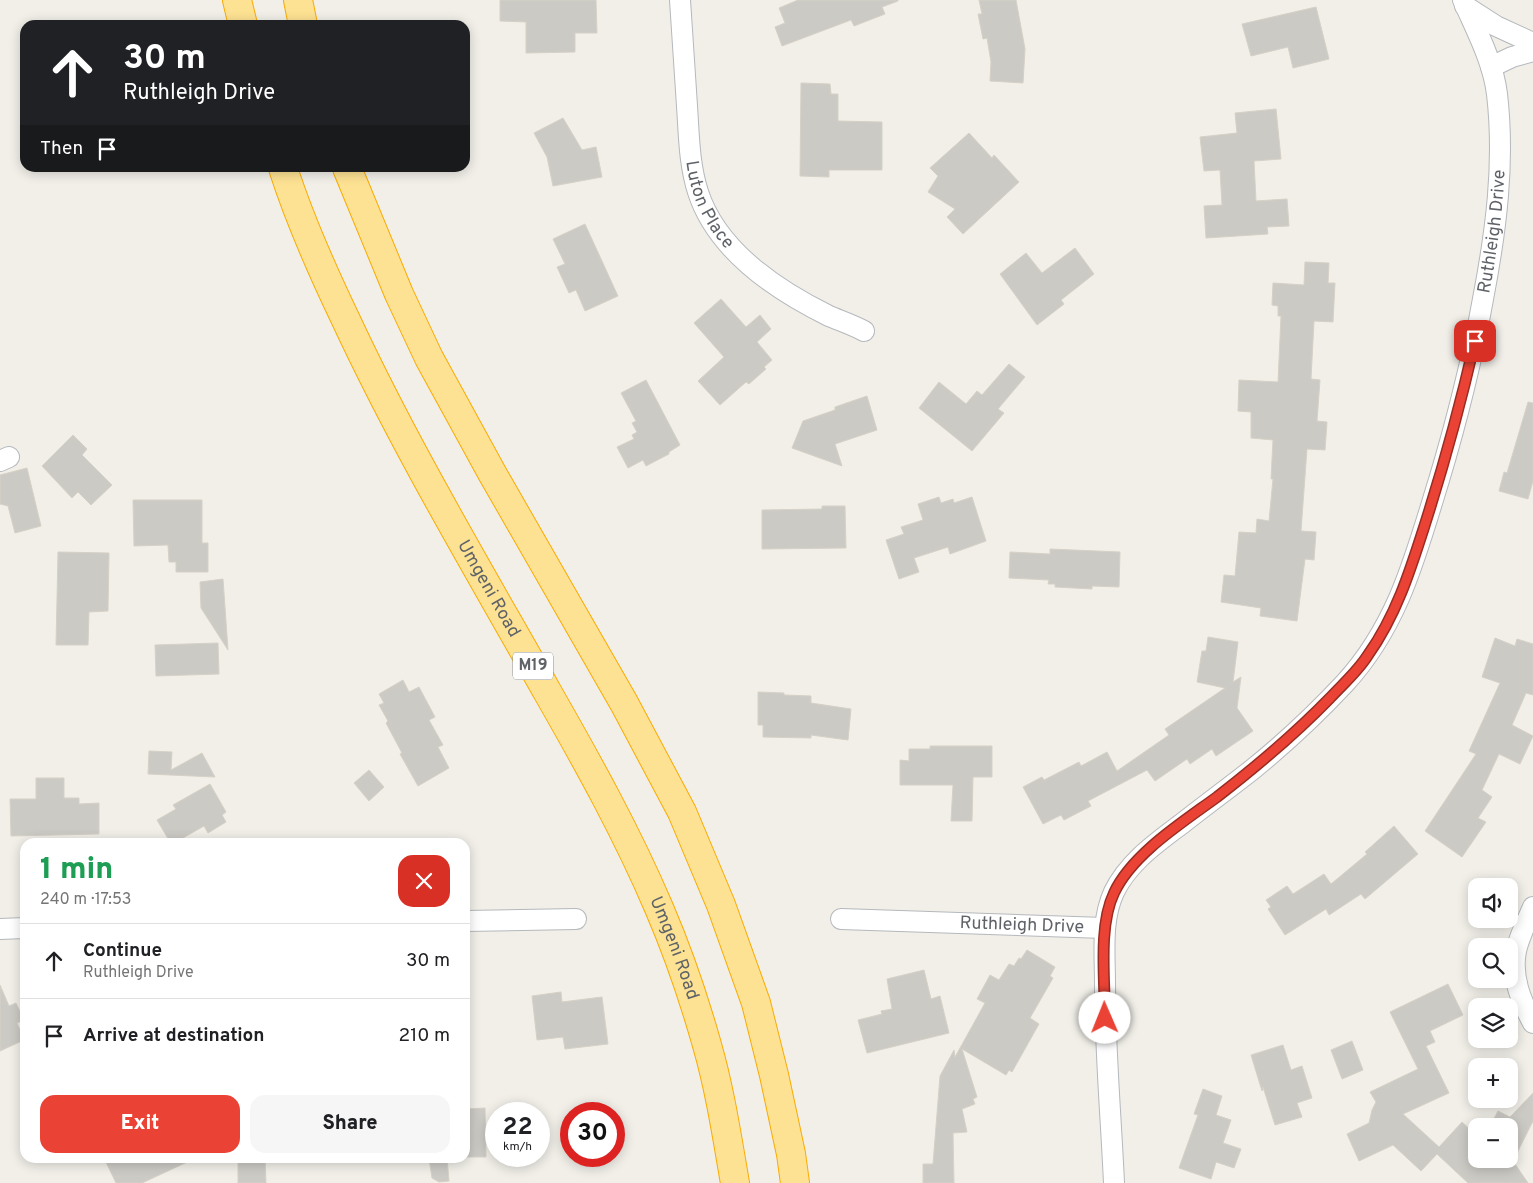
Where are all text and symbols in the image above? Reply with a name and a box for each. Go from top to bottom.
text: 30 m [123,37,206,81]
icon: ahead [40,40,105,105]
text: Ruthleigh Drive [123,80,275,107]
icon: arrive [93,135,121,163]
text: Then [40,137,83,161]
street label: Luton Place [680,159,739,254]
street label: Ruthleigh Drive [1473,169,1511,295]
pin [1454,320,1496,362]
icon: arrive [1461,327,1489,355]
street label: Umgeni Road [452,536,526,642]
road number: M19 [513,652,553,679]
text: 1 min [40,852,113,889]
button: close [398,855,450,907]
map controls [1468,878,1518,1168]
button: sound [1468,878,1518,928]
text: 240 m · 17:53 [40,890,131,910]
street label: Umgeni Road [644,893,704,1003]
street label: Ruthleigh Drive [959,912,1085,939]
button: search [1468,938,1518,988]
text: Continue [83,939,162,963]
icon: ahead [40,947,68,975]
text: 30 m [406,949,450,973]
text: Ruthleigh Drive [83,963,194,983]
position arrow [1078,991,1130,1043]
button: layers [1468,998,1518,1048]
icon: arrive [40,1022,68,1050]
text: Arrive at destination [83,1024,264,1048]
text: 210 m [399,1024,450,1048]
button: + [1468,1058,1518,1108]
button: Exit [40,1095,240,1153]
button: Share [250,1095,450,1153]
speed limit sign: 30 [560,1102,625,1167]
text: 22 [502,1112,533,1144]
button: − [1468,1118,1518,1168]
text: km/h [503,1139,532,1155]

